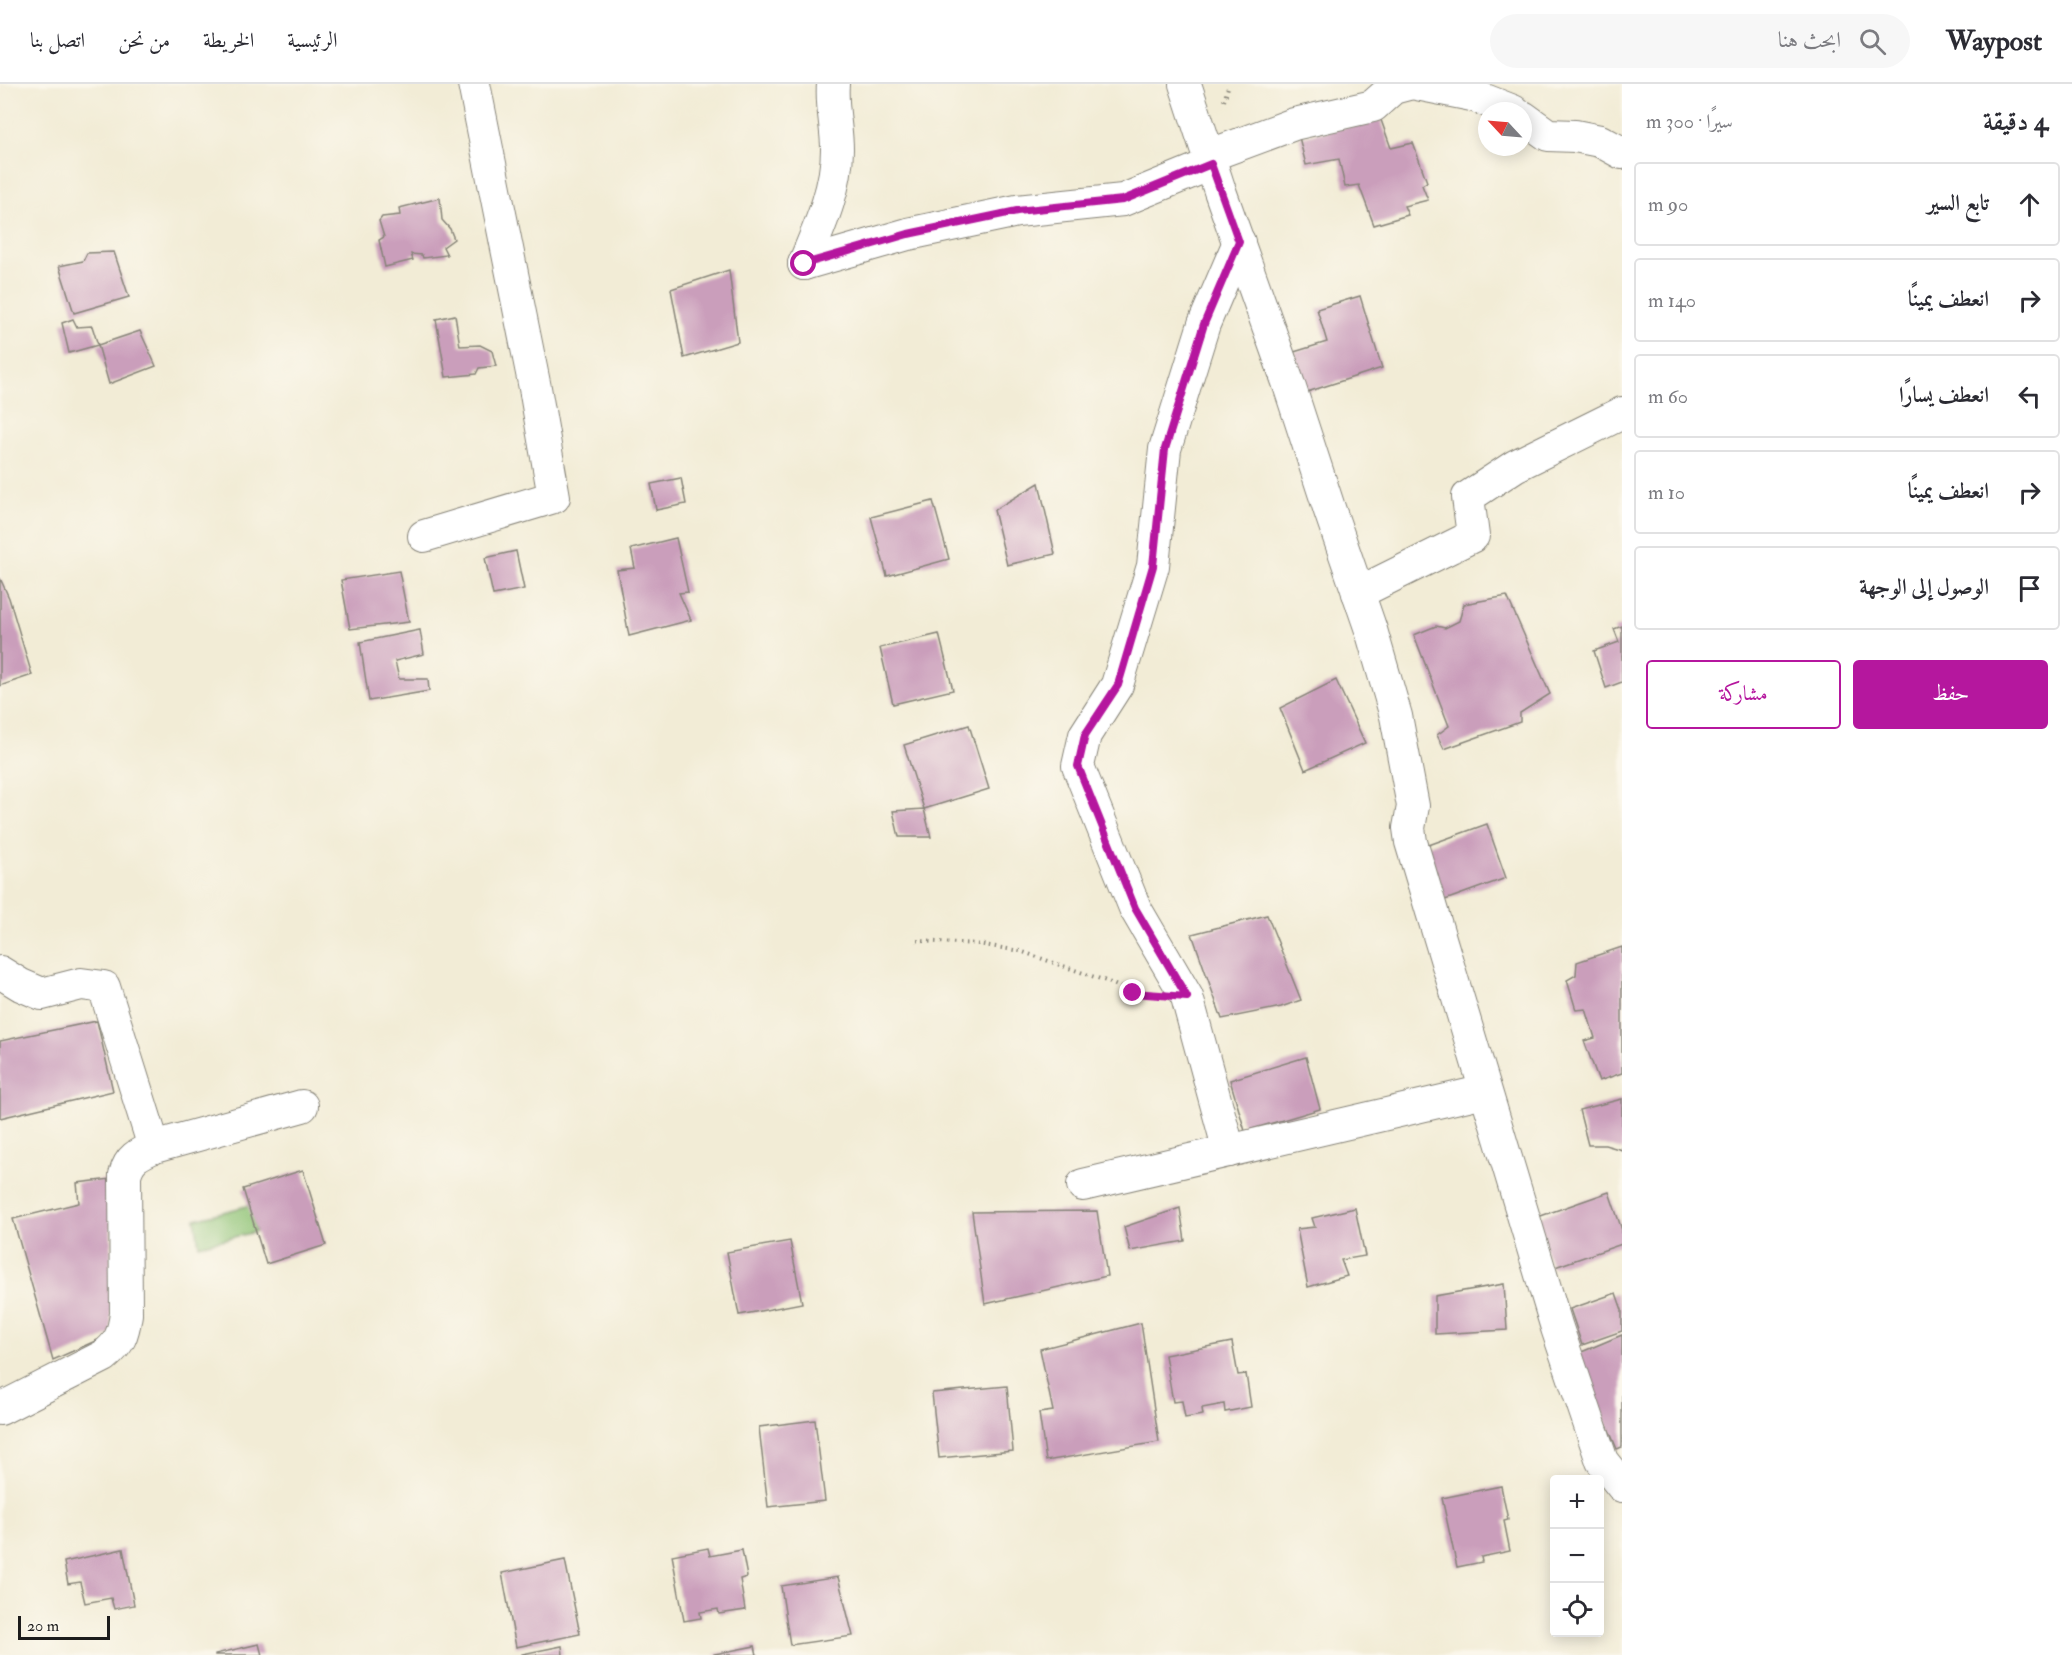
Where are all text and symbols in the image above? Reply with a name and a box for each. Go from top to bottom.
search box [1490,14,1910,68]
text: Waypost [1946,24,2042,59]
icon: search [1856,25,1889,58]
text: ابحث هنا [1778,26,1841,54]
text: اتصل بنا [30,27,85,54]
text: من نحن [118,27,170,54]
text: الخريطة [203,27,254,54]
text: الرئيسية [287,27,338,54]
north arrow [1478,102,1532,156]
text: 4 دقيقة [1983,106,2048,138]
text: سيرًا · 300 m [1646,109,1733,134]
icon: ahead [2013,188,2046,221]
text: تابع السير [1927,189,1989,217]
text: 90 m [1648,192,1688,217]
route start [790,250,816,276]
icon: right [2013,284,2046,317]
text: انعطف يمينًا [1908,285,1989,313]
text: 140 m [1648,288,1696,313]
icon: left [2013,380,2046,413]
text: انعطف يسارًا [1899,381,1989,409]
text: 60 m [1648,384,1688,409]
icon: right [2013,476,2046,509]
text: انعطف يمينًا [1908,477,1989,505]
text: 10 m [1648,480,1685,505]
icon: arrive [2013,572,2046,605]
text: الوصول إلى الوجهة [1859,573,1989,601]
button: مشاركة [1646,660,1841,729]
button: حفظ [1853,660,2048,729]
route end [1119,979,1145,1005]
map controls [1550,1475,1604,1637]
button: + [1550,1475,1604,1529]
button: − [1550,1529,1604,1583]
button: locate [1550,1583,1604,1637]
scale bar [18,1613,110,1640]
text: 20 m [27,1616,59,1636]

